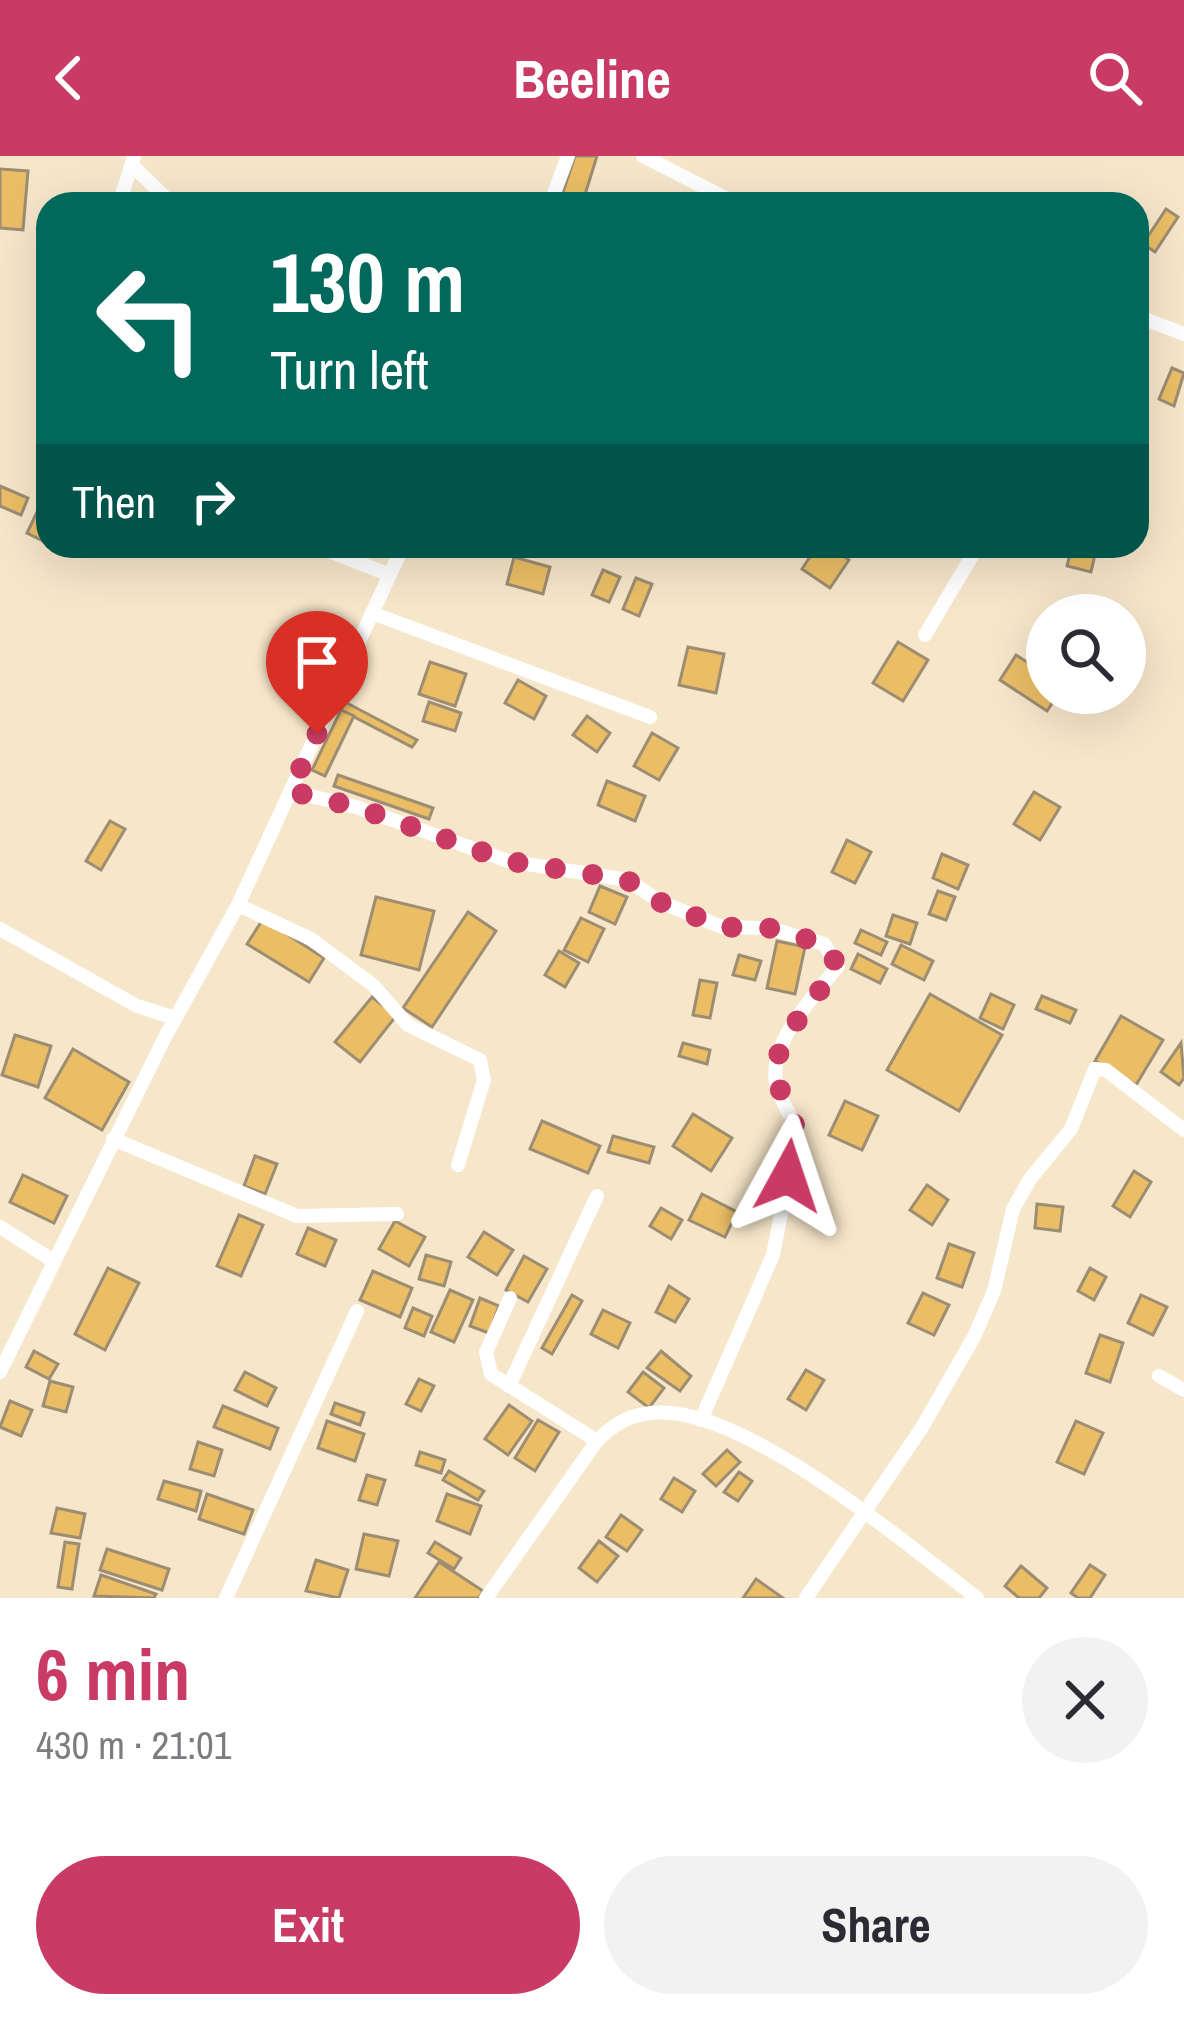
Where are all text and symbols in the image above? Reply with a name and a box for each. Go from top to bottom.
text: Beeline [513,42,671,115]
icon: back [36,45,102,111]
icon: search [1082,45,1148,111]
text: 130 m [270,225,465,338]
icon: left [72,240,228,396]
text: Turn left [270,333,429,406]
icon: right [180,468,246,534]
text: Then [72,471,156,532]
map controls [1026,594,1146,714]
button: search [1026,594,1146,714]
pin [266,611,368,734]
icon: arrive [284,629,350,695]
position arrow [725,1113,851,1239]
text: 6 min [36,1625,190,1722]
button: close [1022,1637,1148,1763]
text: 430 m · 21:01 [36,1719,232,1771]
button: Exit [36,1856,580,1994]
button: Share [604,1856,1148,1994]

